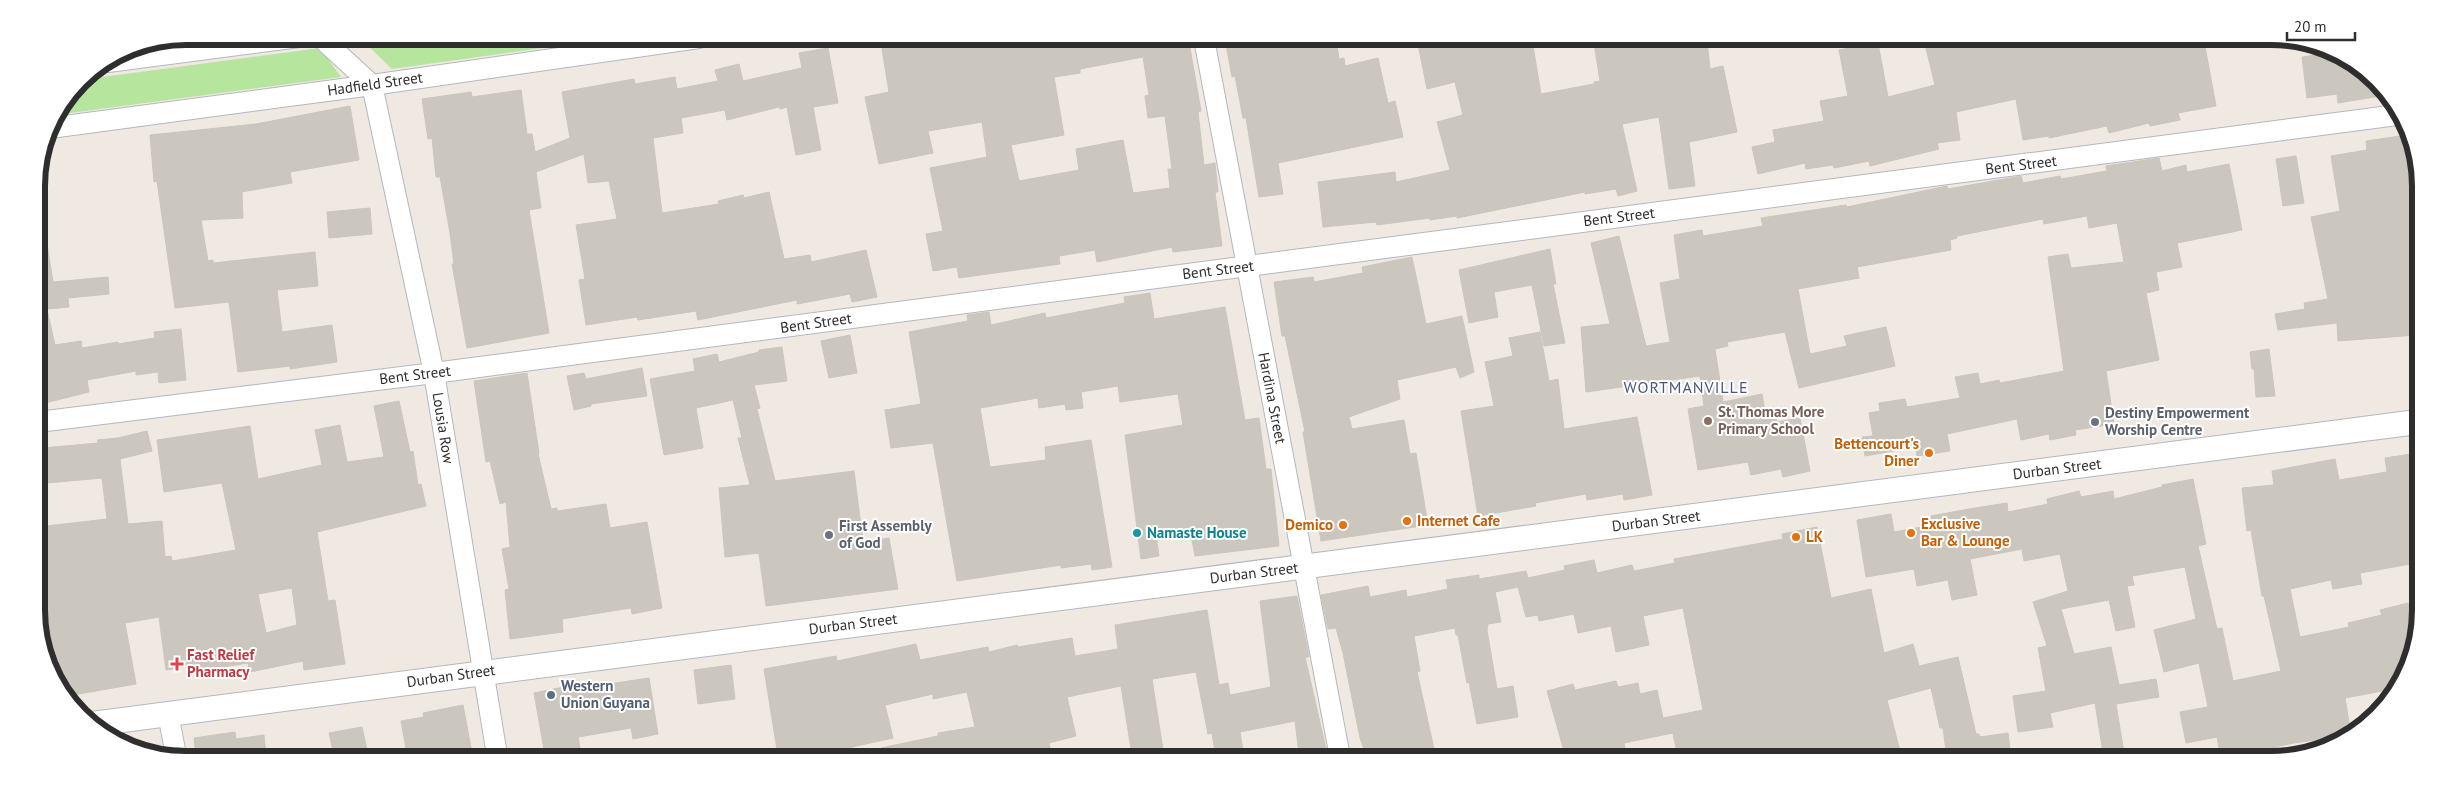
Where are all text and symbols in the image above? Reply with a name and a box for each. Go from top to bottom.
scale bar [2287,10,2354,42]
text: 20 m [2294,17,2327,36]
street label: Hadfield Street [326,67,424,100]
street label: Bent Street [1984,151,2058,178]
street label: Bent Street [1582,203,1656,230]
street label: Bent Street [1181,256,1255,283]
street label: Bent Street [779,308,853,337]
street label: Hardina Street [1254,351,1291,445]
street label: Bent Street [378,361,452,388]
district label: WORTMANVILLE [1624,377,1748,397]
street label: Lousia Row [428,391,458,465]
place label: St. Thomas More Primary School [1718,402,1825,438]
place label: Destiny Empowerment Worship Centre [2105,403,2250,439]
marker: St. Thomas More Primary School [1702,415,1714,427]
marker: Destiny Empowerment Worship Centre [2089,416,2101,428]
place label: Bettencourt's Diner [1834,434,1920,470]
marker: Bettencourt's Diner [1923,447,1935,459]
street label: Durban Street [2012,454,2102,483]
street label: Durban Street [1611,506,1701,535]
place label: Internet Cafe [1417,511,1501,530]
place label: Exclusive Bar & Lounge [1921,514,2010,550]
place label: Demico [1285,515,1333,534]
marker: Internet Cafe [1401,515,1413,527]
place label: First Assembly of God [839,516,933,552]
marker: Demico [1337,519,1349,531]
place label: Namaste House [1147,523,1247,542]
marker: Namaste House [1131,527,1143,539]
place label: LK [1806,527,1824,546]
marker: Exclusive Bar & Lounge [1905,527,1917,539]
marker: First Assembly of God [823,529,835,541]
marker: LK [1790,531,1802,543]
street label: Durban Street [1209,558,1299,587]
street label: Durban Street [808,609,898,638]
place label: Fast Relief Pharmacy [187,645,255,681]
marker: Fast Relief Pharmacy [171,658,183,670]
street label: Durban Street [406,660,496,691]
place label: Western Union Guyana [561,676,650,712]
marker: Western Union Guyana [545,689,557,701]

